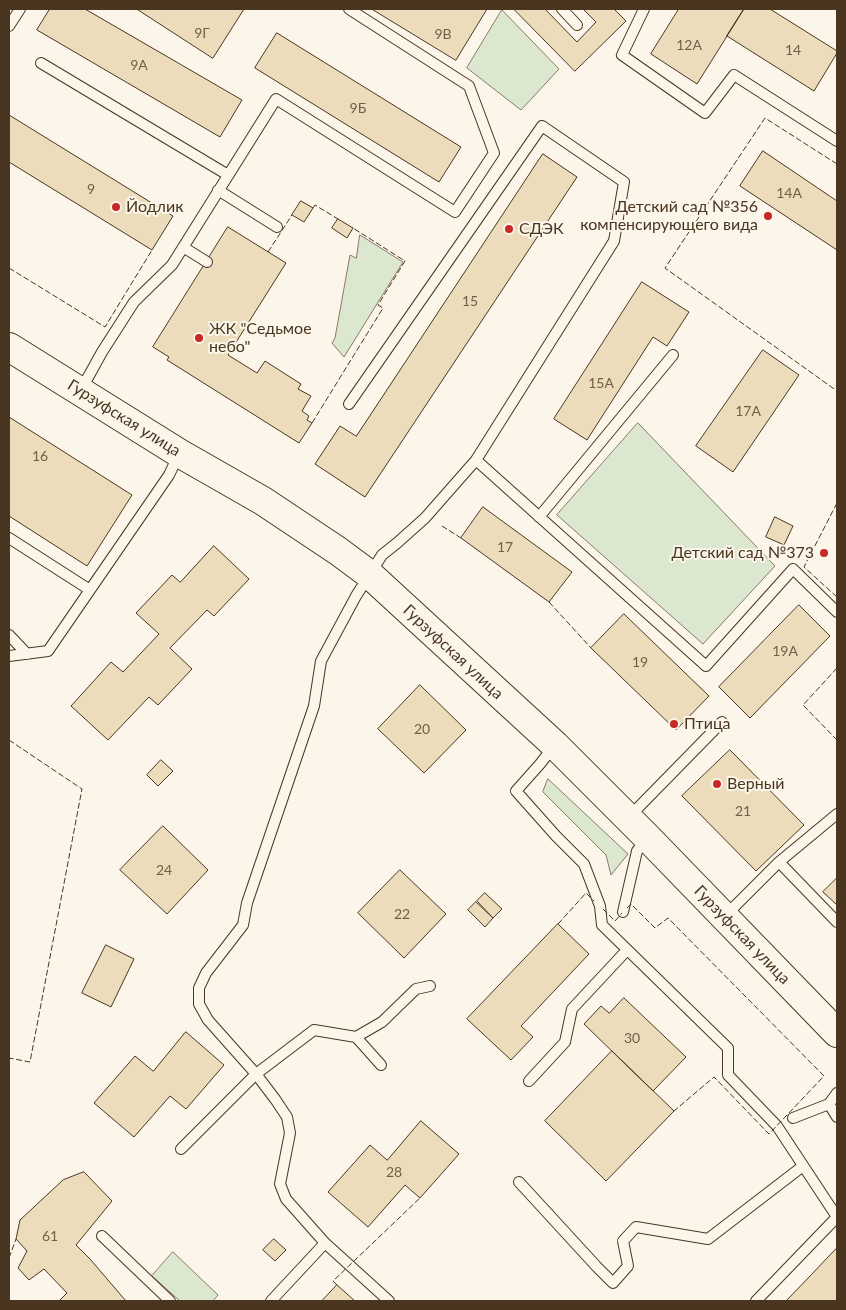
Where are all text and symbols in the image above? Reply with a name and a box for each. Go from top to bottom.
house number: 9Г [194,25,210,41]
house number: 9В [434,26,452,42]
house number: 12А [676,37,702,53]
house number: 14 [785,42,801,58]
house number: 9А [130,57,148,73]
house number: 9Б [350,100,366,116]
house number: 9 [87,181,95,197]
house number: 14А [776,185,802,201]
place label: Йодлик [126,197,183,217]
place label: Детский сад №356 компенсирующего вида [580,197,758,235]
marker: Йодлик [110,201,122,213]
marker: Детский сад №356 компенсирующего вида [762,210,774,222]
place label: СДЭК [519,219,564,239]
marker: СДЭК [503,223,515,235]
house number: 15 [462,293,478,309]
place label: ЖК "Седьмое небо" [209,319,312,357]
marker: ЖК "Седьмое небо" [193,332,205,344]
street label: Гурзуфская улица [64,375,184,461]
house number: 15А [588,375,614,391]
house number: 17А [735,403,761,419]
house number: 16 [32,448,48,464]
house number: 17 [497,539,513,555]
place label: Детский сад №373 [671,543,814,563]
marker: Детский сад №373 [818,547,830,559]
street label: Гурзуфская улица [399,601,507,703]
house number: 19А [772,643,798,659]
house number: 19 [632,654,648,670]
place label: Птица [684,714,731,734]
marker: Птица [668,718,680,730]
house number: 20 [414,721,430,737]
place label: Верный [727,774,784,794]
marker: Верный [711,778,723,790]
house number: 21 [735,803,751,819]
house number: 24 [156,862,172,878]
street label: Гурзуфская улица [690,882,794,988]
house number: 22 [394,906,410,922]
house number: 30 [624,1030,640,1046]
house number: 28 [386,1164,402,1180]
house number: 61 [42,1228,58,1244]

